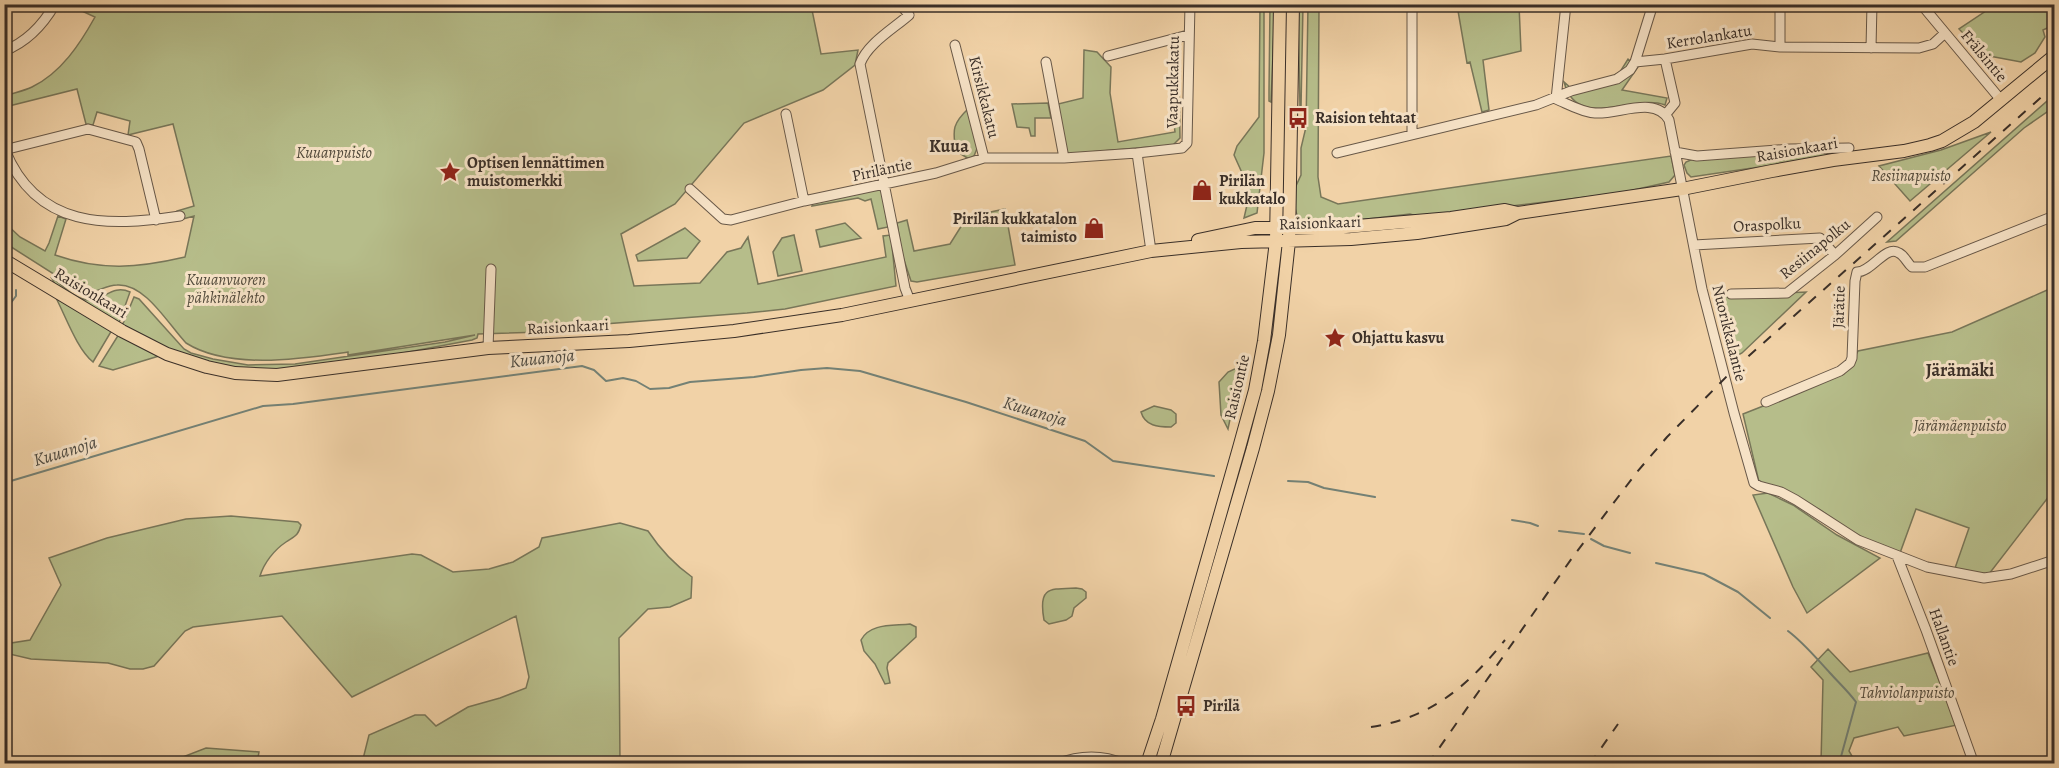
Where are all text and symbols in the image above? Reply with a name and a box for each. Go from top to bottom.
street label: Kerrolankatu [1665,19,1754,55]
street label: Frälsintie [1956,25,2012,87]
street label: Vaapukkakatu [1161,35,1185,129]
street label: Kirsikkakatu [963,54,1005,141]
bus stop icon: Raision tehtaat [1286,106,1310,130]
place label: Raision tehtaat [1315,107,1417,129]
street label: Raisionkaari [1755,132,1839,168]
district label: Kuua [929,134,969,158]
park label: Kuuanpuisto [296,142,372,164]
place label: Optisen lennättimen muistomerkki [467,152,604,192]
street label: Piriläntie [850,153,914,187]
place icon: Optisen lennättimen muistomerkki [438,160,462,184]
park label: Resiinapuisto [1871,165,1951,187]
place label: Pirilän kukkatalo [1219,170,1286,210]
shop icon: Pirilän kukkatalo [1190,178,1214,202]
place label: Pirilän kukkatalon taimisto [953,208,1077,248]
street label: Raisionkaari [1278,211,1362,235]
street label: Oraspolku [1733,212,1802,238]
street label: Resiinapolku [1775,213,1855,284]
shop icon: Pirilän kukkatalon taimisto [1082,216,1106,240]
street label: Raisionkaari [50,262,132,324]
park label: Kuuanvuoren pähkinälehto [186,269,266,309]
street label: Nuorikkalantie [1706,282,1752,384]
street label: Järätie [1827,285,1851,329]
street label: Raisionkaari [526,314,610,340]
place icon: Ohjattu kasvu [1323,326,1347,350]
place label: Ohjattu kasvu [1352,327,1444,349]
water label: Kuuanoja [508,343,576,373]
street label: Raisiontie [1219,352,1255,422]
district label: Järämäki [1926,358,1994,382]
water label: Kuuanoja [1000,390,1070,432]
park label: Järämäenpuisto [1912,415,2007,437]
water label: Kuuanoja [30,430,100,472]
street label: Hallantie [1923,605,1965,669]
park label: Tahviolanpuisto [1860,682,1954,704]
bus stop icon: Pirilä [1174,694,1198,718]
place label: Pirilä [1203,695,1240,717]

